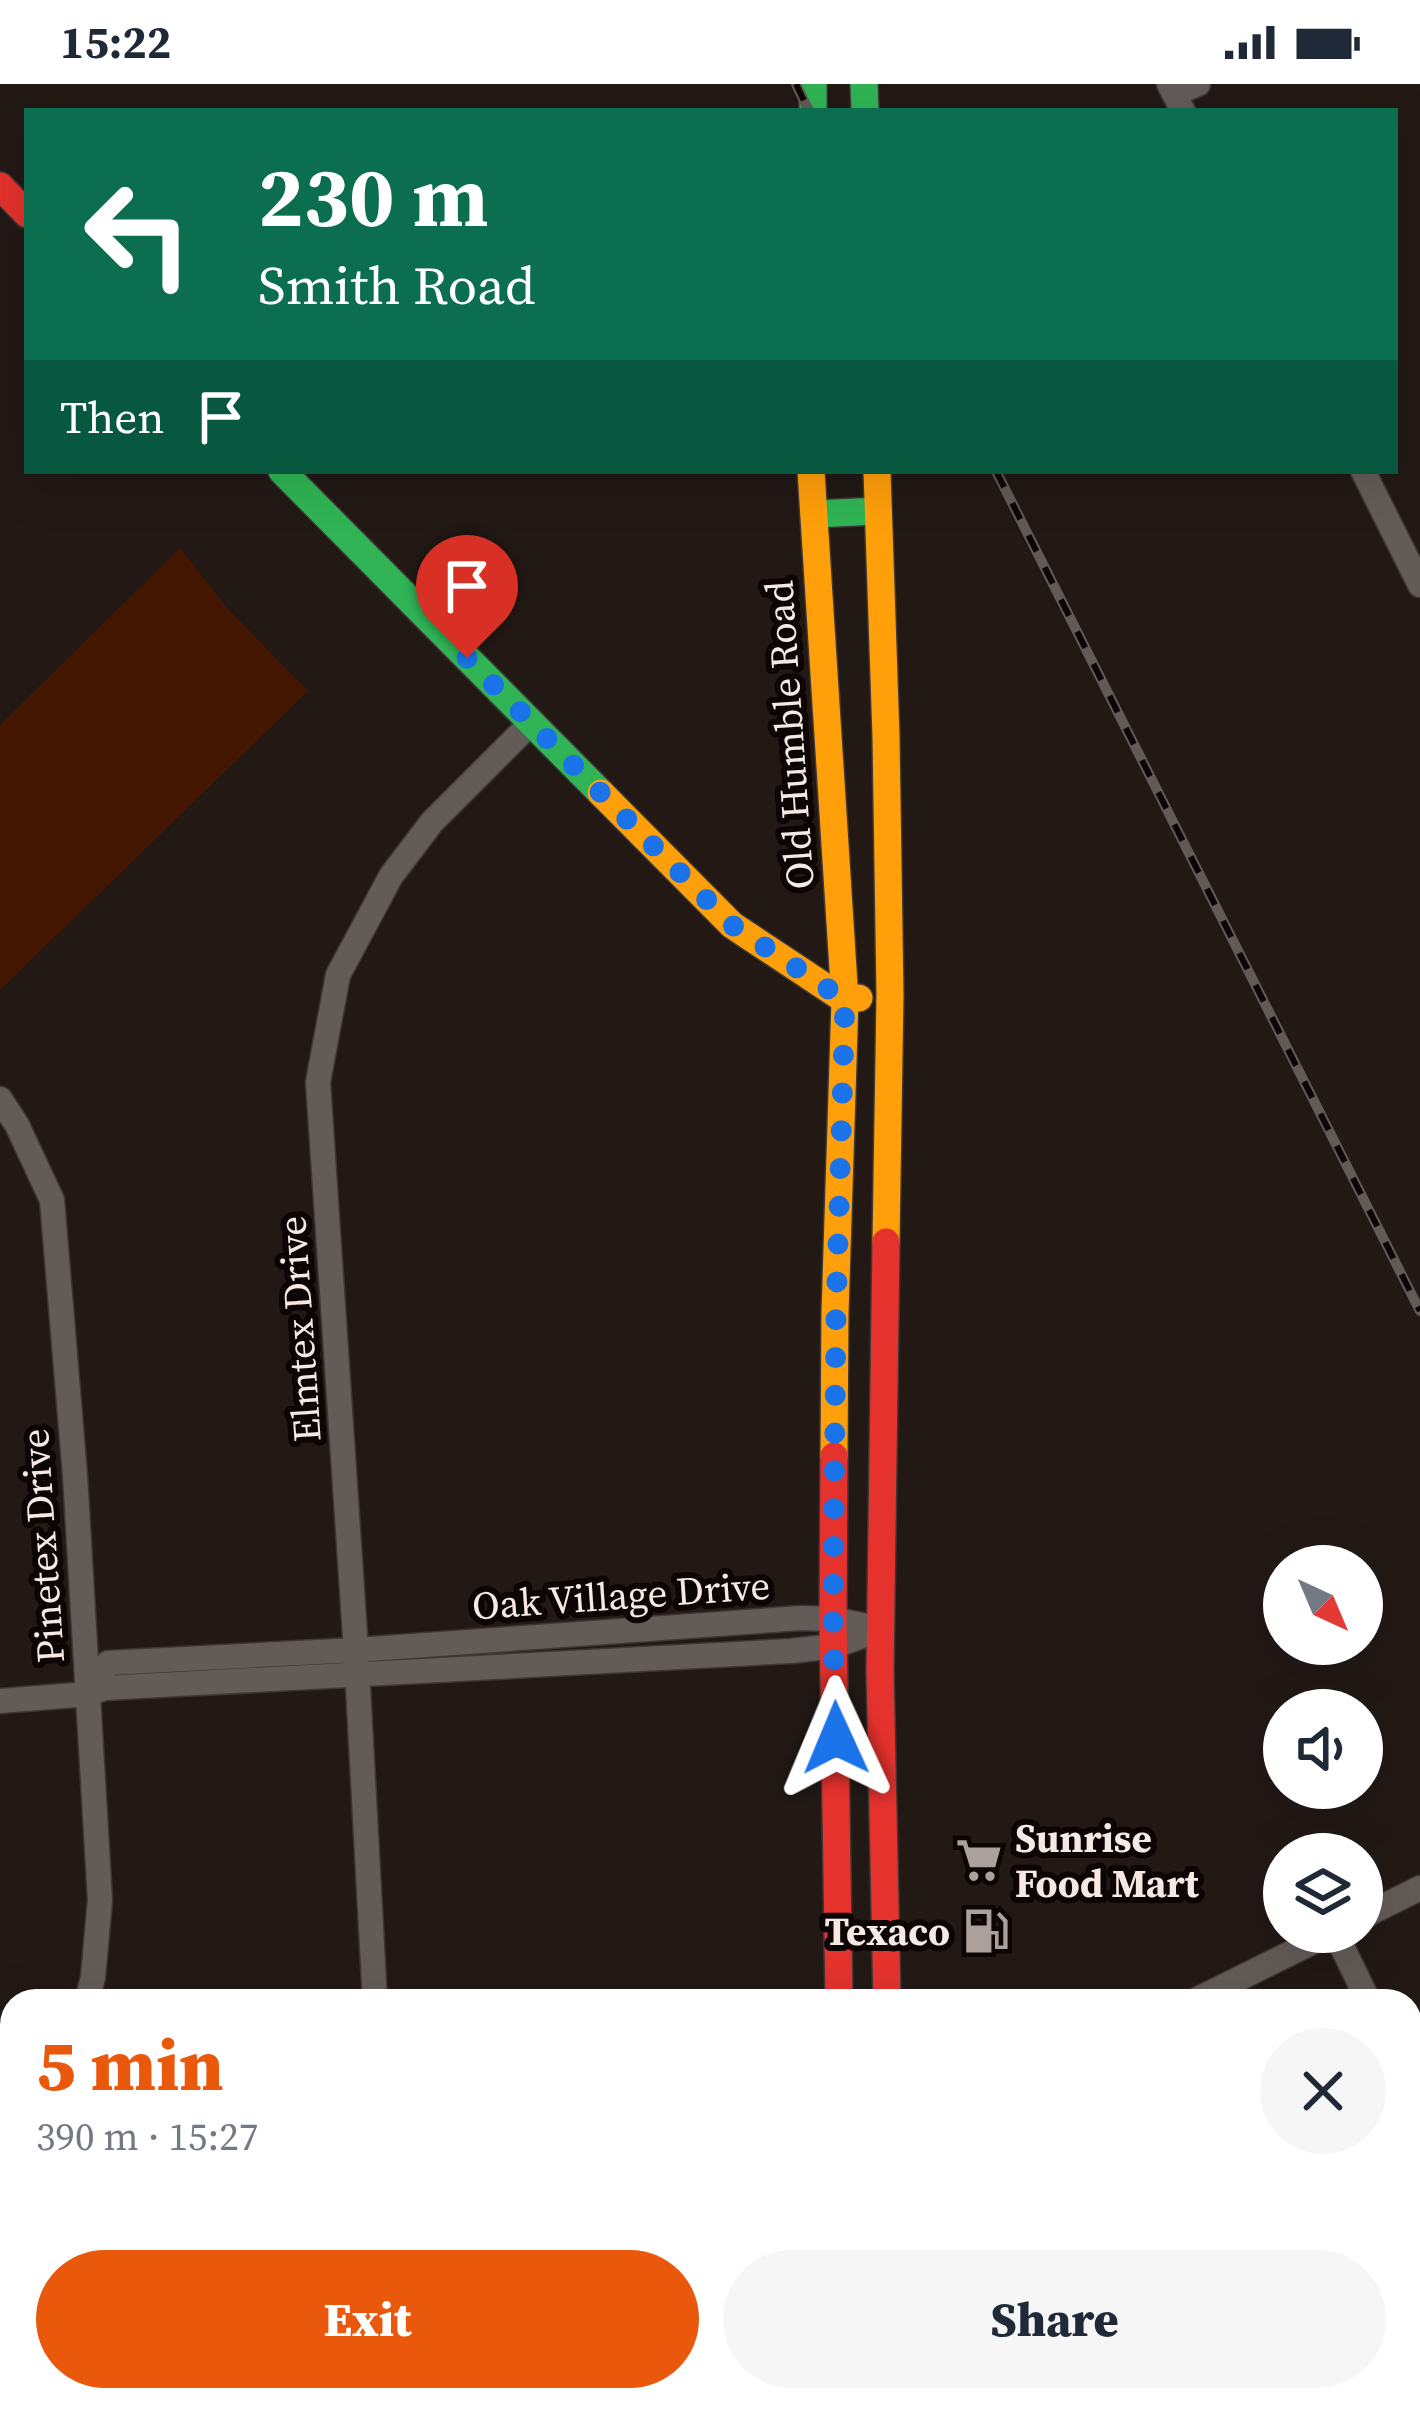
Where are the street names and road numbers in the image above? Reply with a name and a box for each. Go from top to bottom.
street label: Old Humble Road [752,579,827,891]
street label: Elmtex Drive [265,1214,334,1444]
street label: Pinetex Drive [8,1427,77,1665]
street label: Oak Village Drive [470,1559,772,1632]

